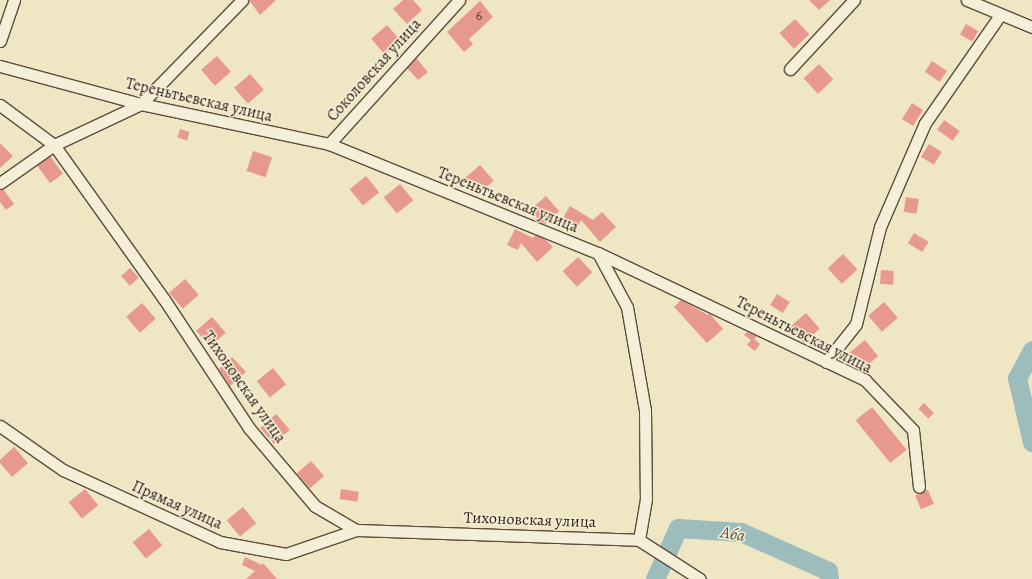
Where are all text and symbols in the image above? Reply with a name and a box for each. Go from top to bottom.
house number: 6 [476,8,482,24]
street label: Соколовская улица [323,15,425,125]
street label: Тереньтьевская улица [124,74,274,126]
street label: Тереньтьевская улица [435,163,581,237]
street label: Тереньтьевская улица [733,292,875,378]
street label: Тихоновская улица [198,327,290,447]
street label: Прямая улица [129,476,225,534]
street label: Тихоновская улица [464,508,596,532]
water label: Аба [719,522,747,546]

